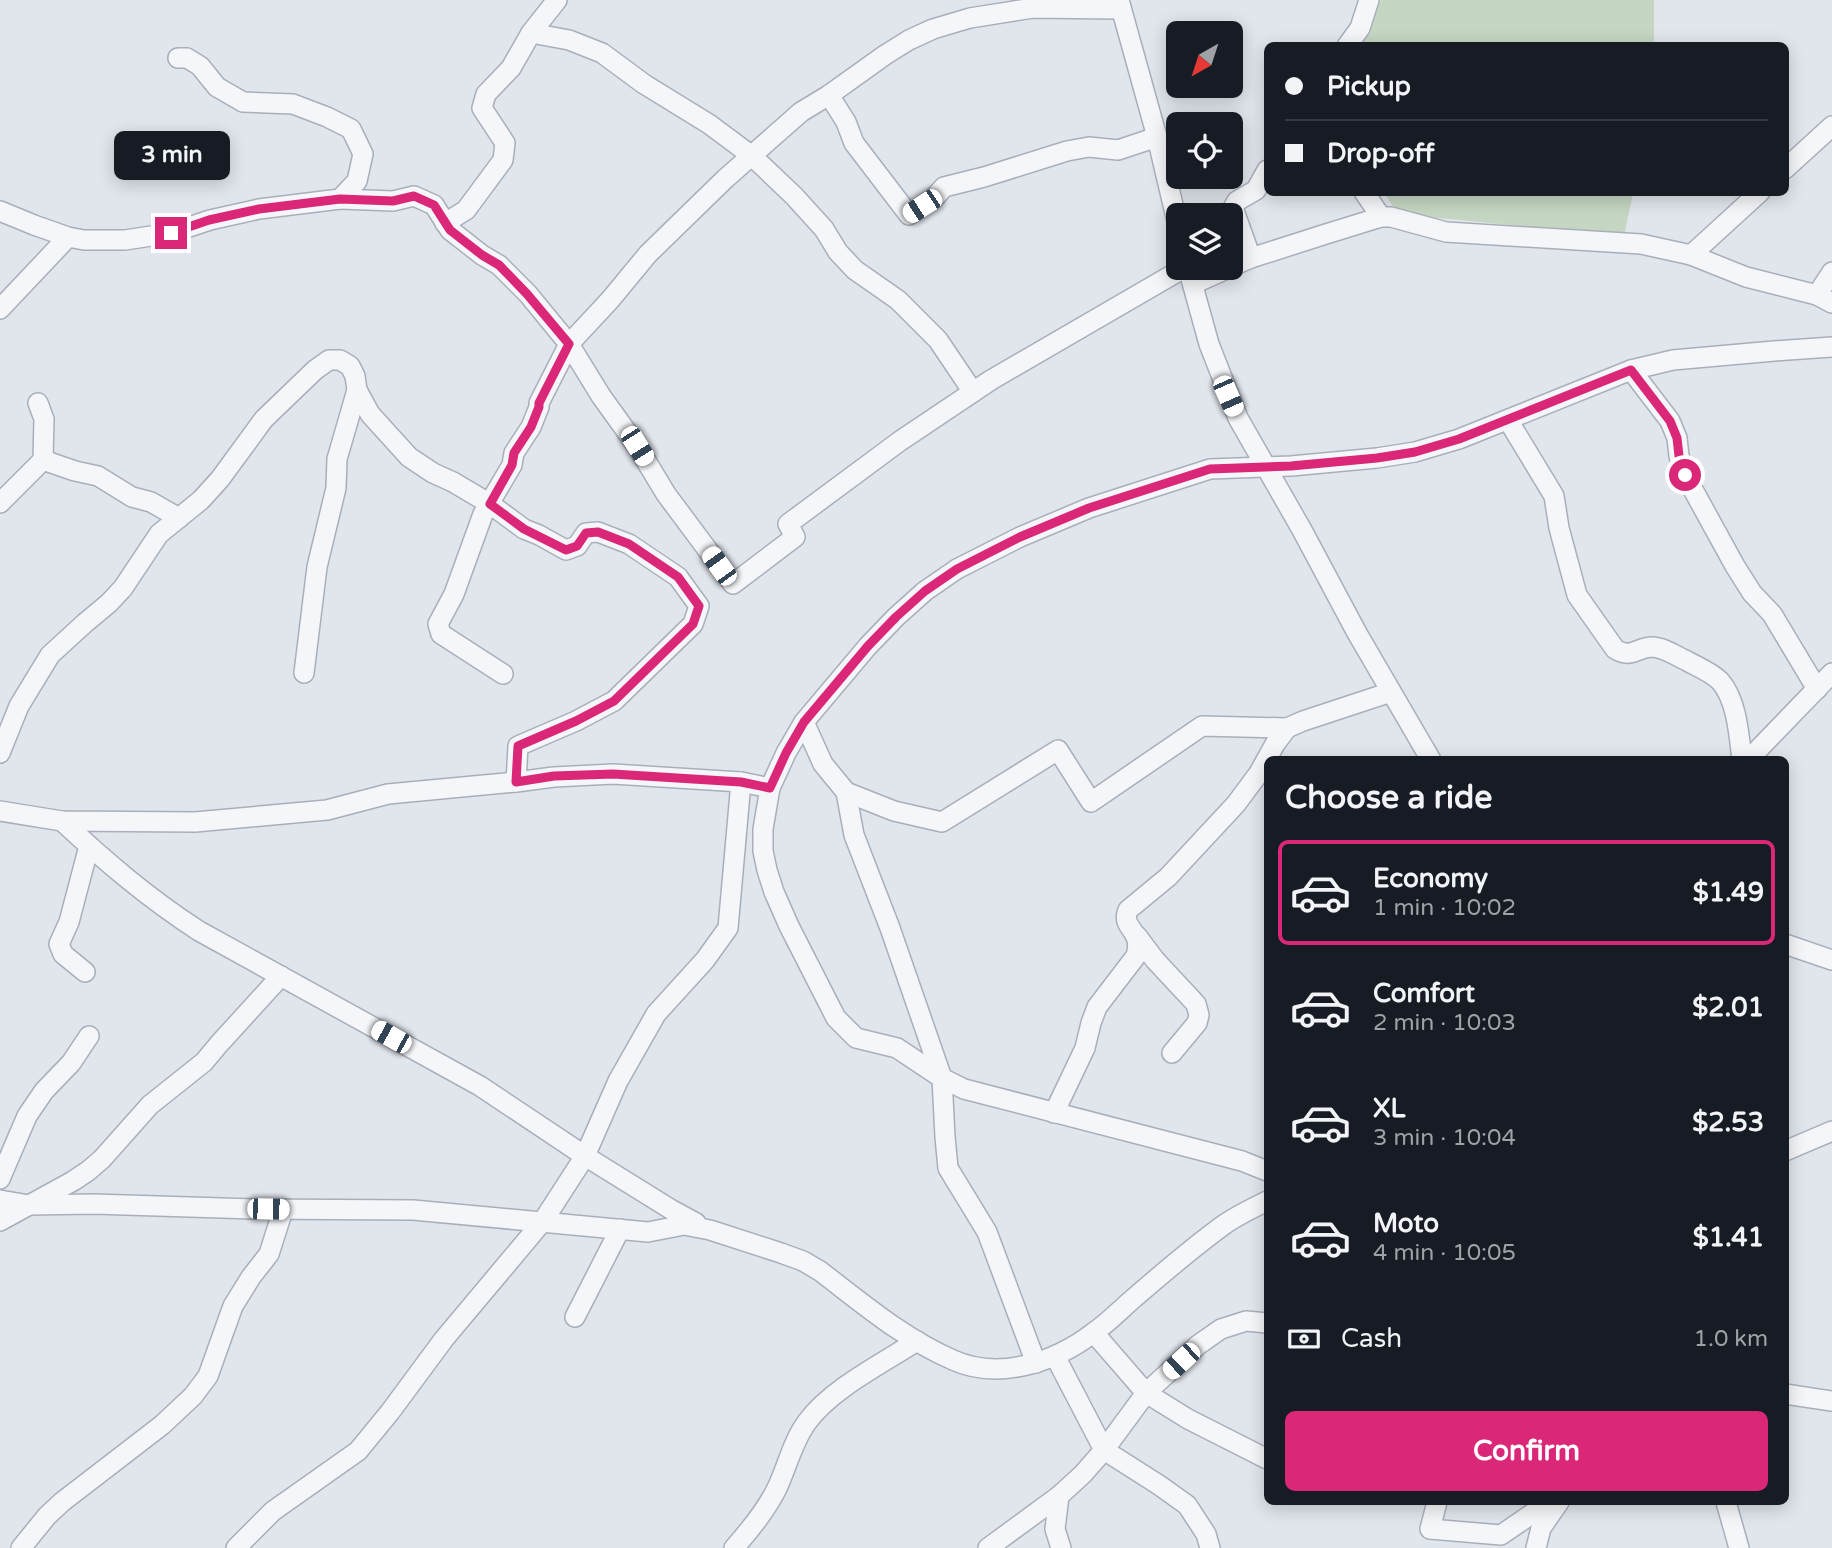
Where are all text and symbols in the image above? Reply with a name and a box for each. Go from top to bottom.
north arrow [1166,21,1242,98]
map controls [1166,21,1243,280]
text: Pickup [1327,71,1411,102]
button: locate [1166,112,1243,189]
callout: 3 min [113,132,229,180]
text: Drop-off [1327,138,1434,169]
text: 3 min [141,141,203,169]
car [899,186,946,226]
button: layers [1166,203,1243,280]
route end [155,217,187,249]
car [1210,373,1247,419]
car [617,423,658,469]
route start [1669,459,1701,491]
car [699,543,740,589]
text: Choose a ride [1285,779,1492,817]
icon: car [1289,861,1352,924]
text: Economy [1373,863,1488,894]
text: $1.49 [1693,877,1764,908]
text: 1 min · 10:02 [1373,894,1516,922]
icon: car [1289,976,1352,1039]
text: Comfort [1373,978,1475,1009]
text: $2.01 [1692,992,1764,1023]
text: 2 min · 10:03 [1373,1009,1516,1037]
car [368,1018,415,1056]
icon: car [1289,1091,1352,1154]
text: XL [1373,1093,1405,1124]
text: $2.53 [1692,1107,1764,1138]
text: 3 min · 10:04 [1373,1124,1516,1152]
car [247,1198,290,1220]
icon: car [1289,1206,1352,1269]
text: Moto [1373,1208,1439,1239]
text: $1.41 [1693,1222,1764,1253]
text: 4 min · 10:05 [1373,1239,1516,1267]
icon: cash [1285,1320,1323,1358]
text: Cash [1341,1323,1402,1354]
text: 1.0 km [1694,1325,1768,1353]
car [1159,1339,1204,1383]
button: Confirm [1285,1411,1768,1491]

